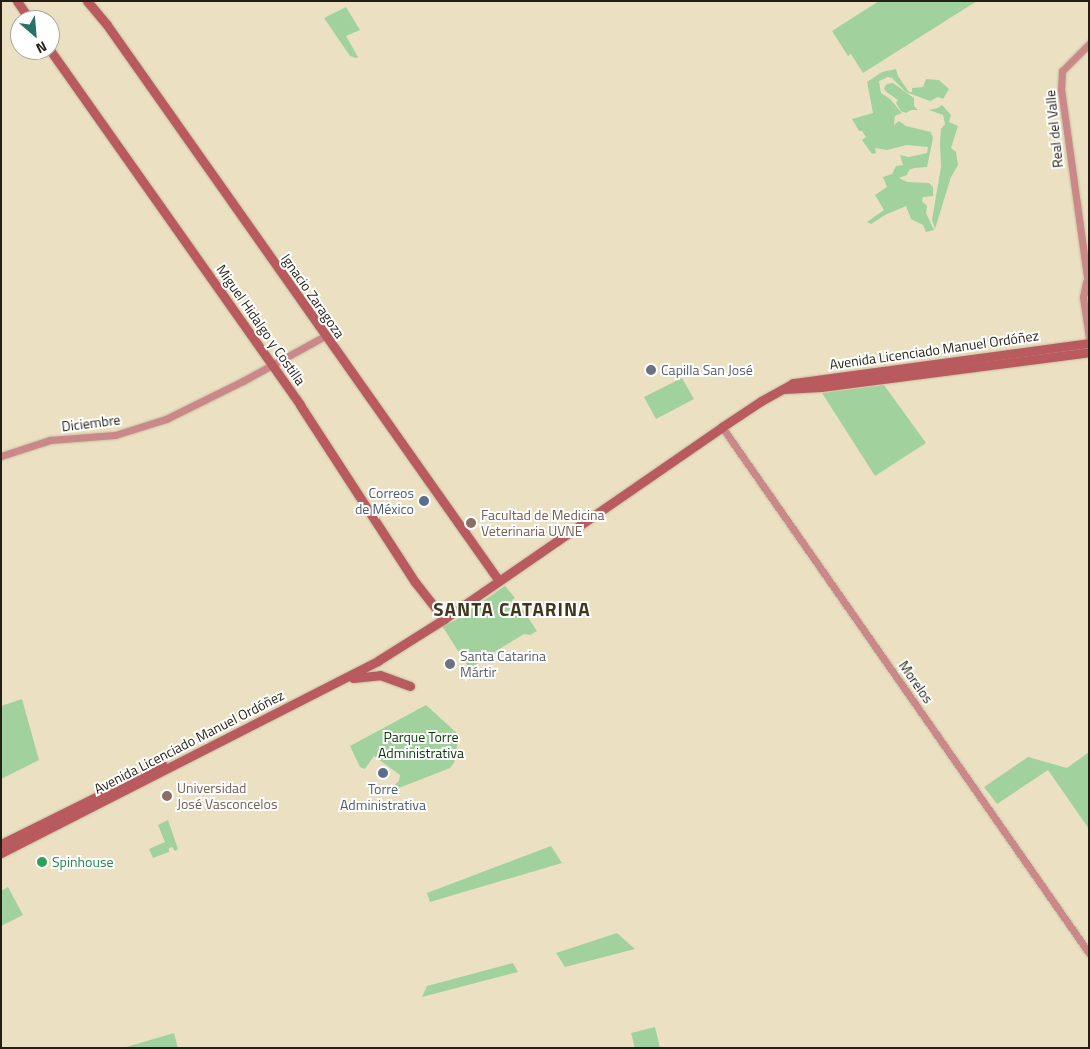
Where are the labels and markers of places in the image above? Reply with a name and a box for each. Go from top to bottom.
place label: Capilla San José [661,362,753,378]
marker: Capilla San José [645,364,657,376]
place label: Correos de México [355,485,414,518]
marker: Correos de México [418,495,430,507]
place label: Facultad de Medicina Veterinaria UVNE [481,507,605,540]
marker: Facultad de Medicina Veterinaria UVNE [465,517,477,529]
place label: Santa Catarina Mártir [460,648,546,680]
marker: Santa Catarina Mártir [444,658,456,670]
marker: Torre Administrativa [377,767,389,779]
place label: Universidad José Vasconcelos [177,780,277,812]
place label: Torre Administrativa [340,781,426,814]
marker: Universidad José Vasconcelos [161,790,173,802]
place label: Spinhouse [52,854,113,870]
marker: Spinhouse [36,856,48,868]

